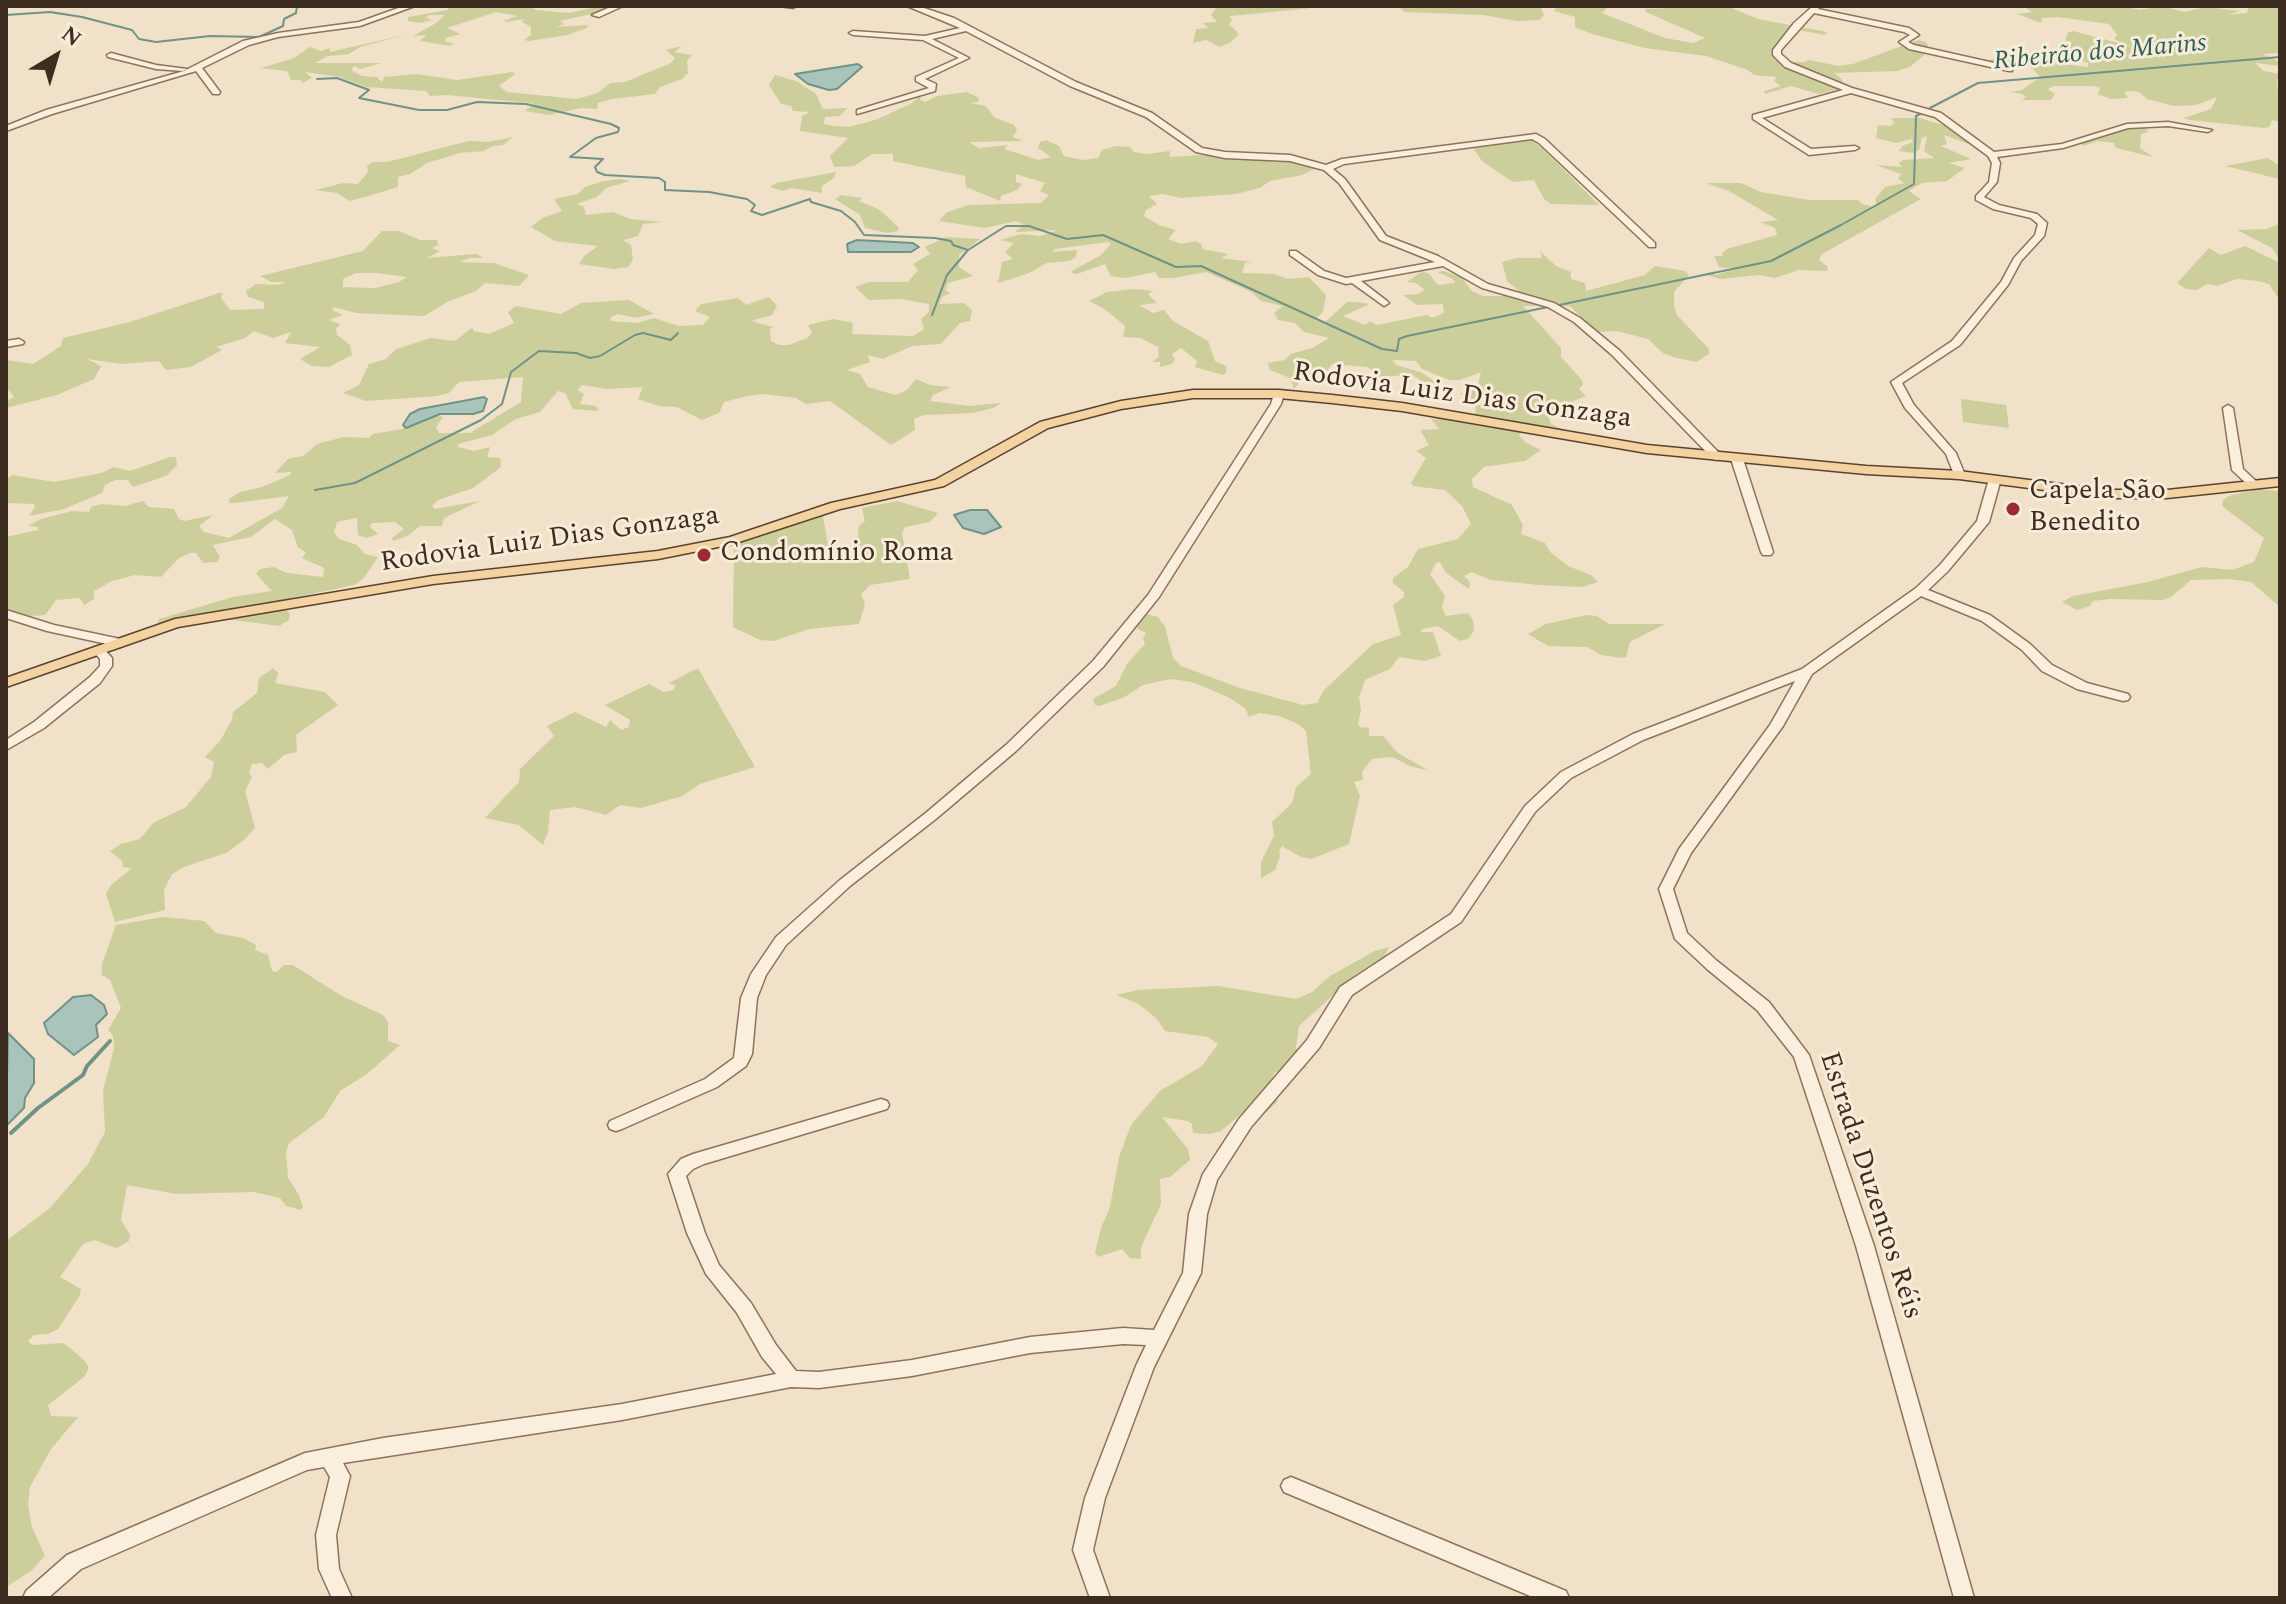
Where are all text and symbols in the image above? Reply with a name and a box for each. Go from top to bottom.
north arrow [16,16,96,96]
text: N [54,18,88,55]
water label: Ribeirão dos Marins [1992,29,2208,79]
street label: Rodovia Luiz Dias Gonzaga [1290,357,1634,437]
place label: Capela São Benedito [2029,476,2166,542]
marker: Capela São Benedito [2004,500,2022,518]
street label: Rodovia Luiz Dias Gonzaga [378,501,722,581]
place label: Condomínio Roma [720,538,954,572]
marker: Condomínio Roma [695,546,713,564]
street label: Estrada Duzentos Réis [1810,1048,1928,1324]

